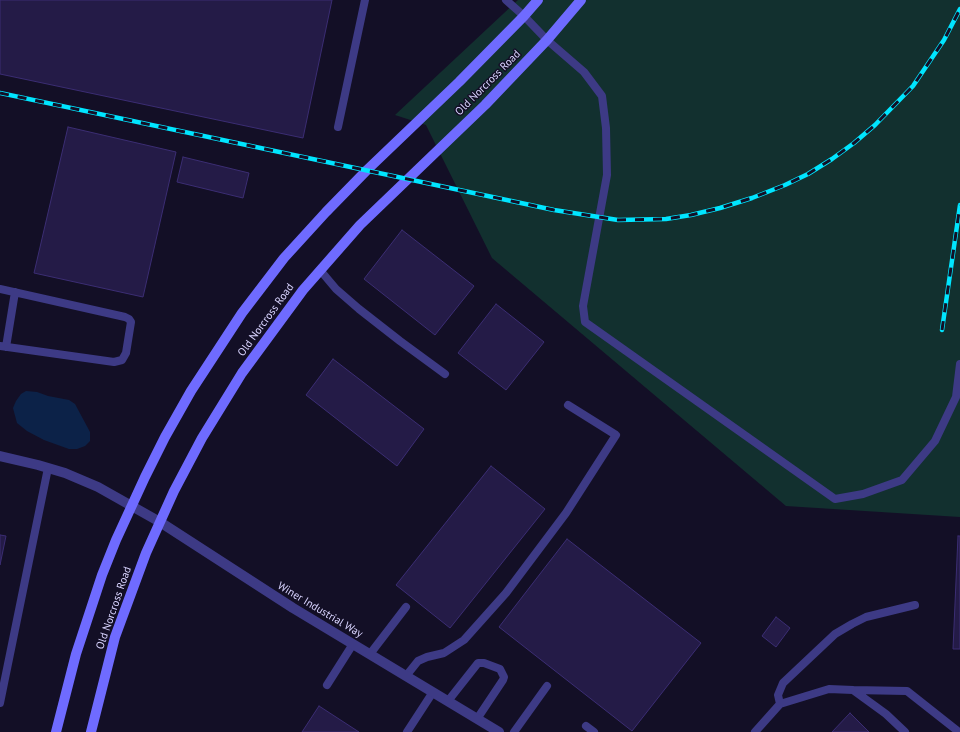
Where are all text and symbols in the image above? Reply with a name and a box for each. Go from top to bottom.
street label: Old Norcross Road [453,48,523,118]
street label: Old Norcross Road [235,281,297,359]
street label: Old Norcross Road [94,565,134,651]
street label: Winer Industrial Way [275,579,365,641]

